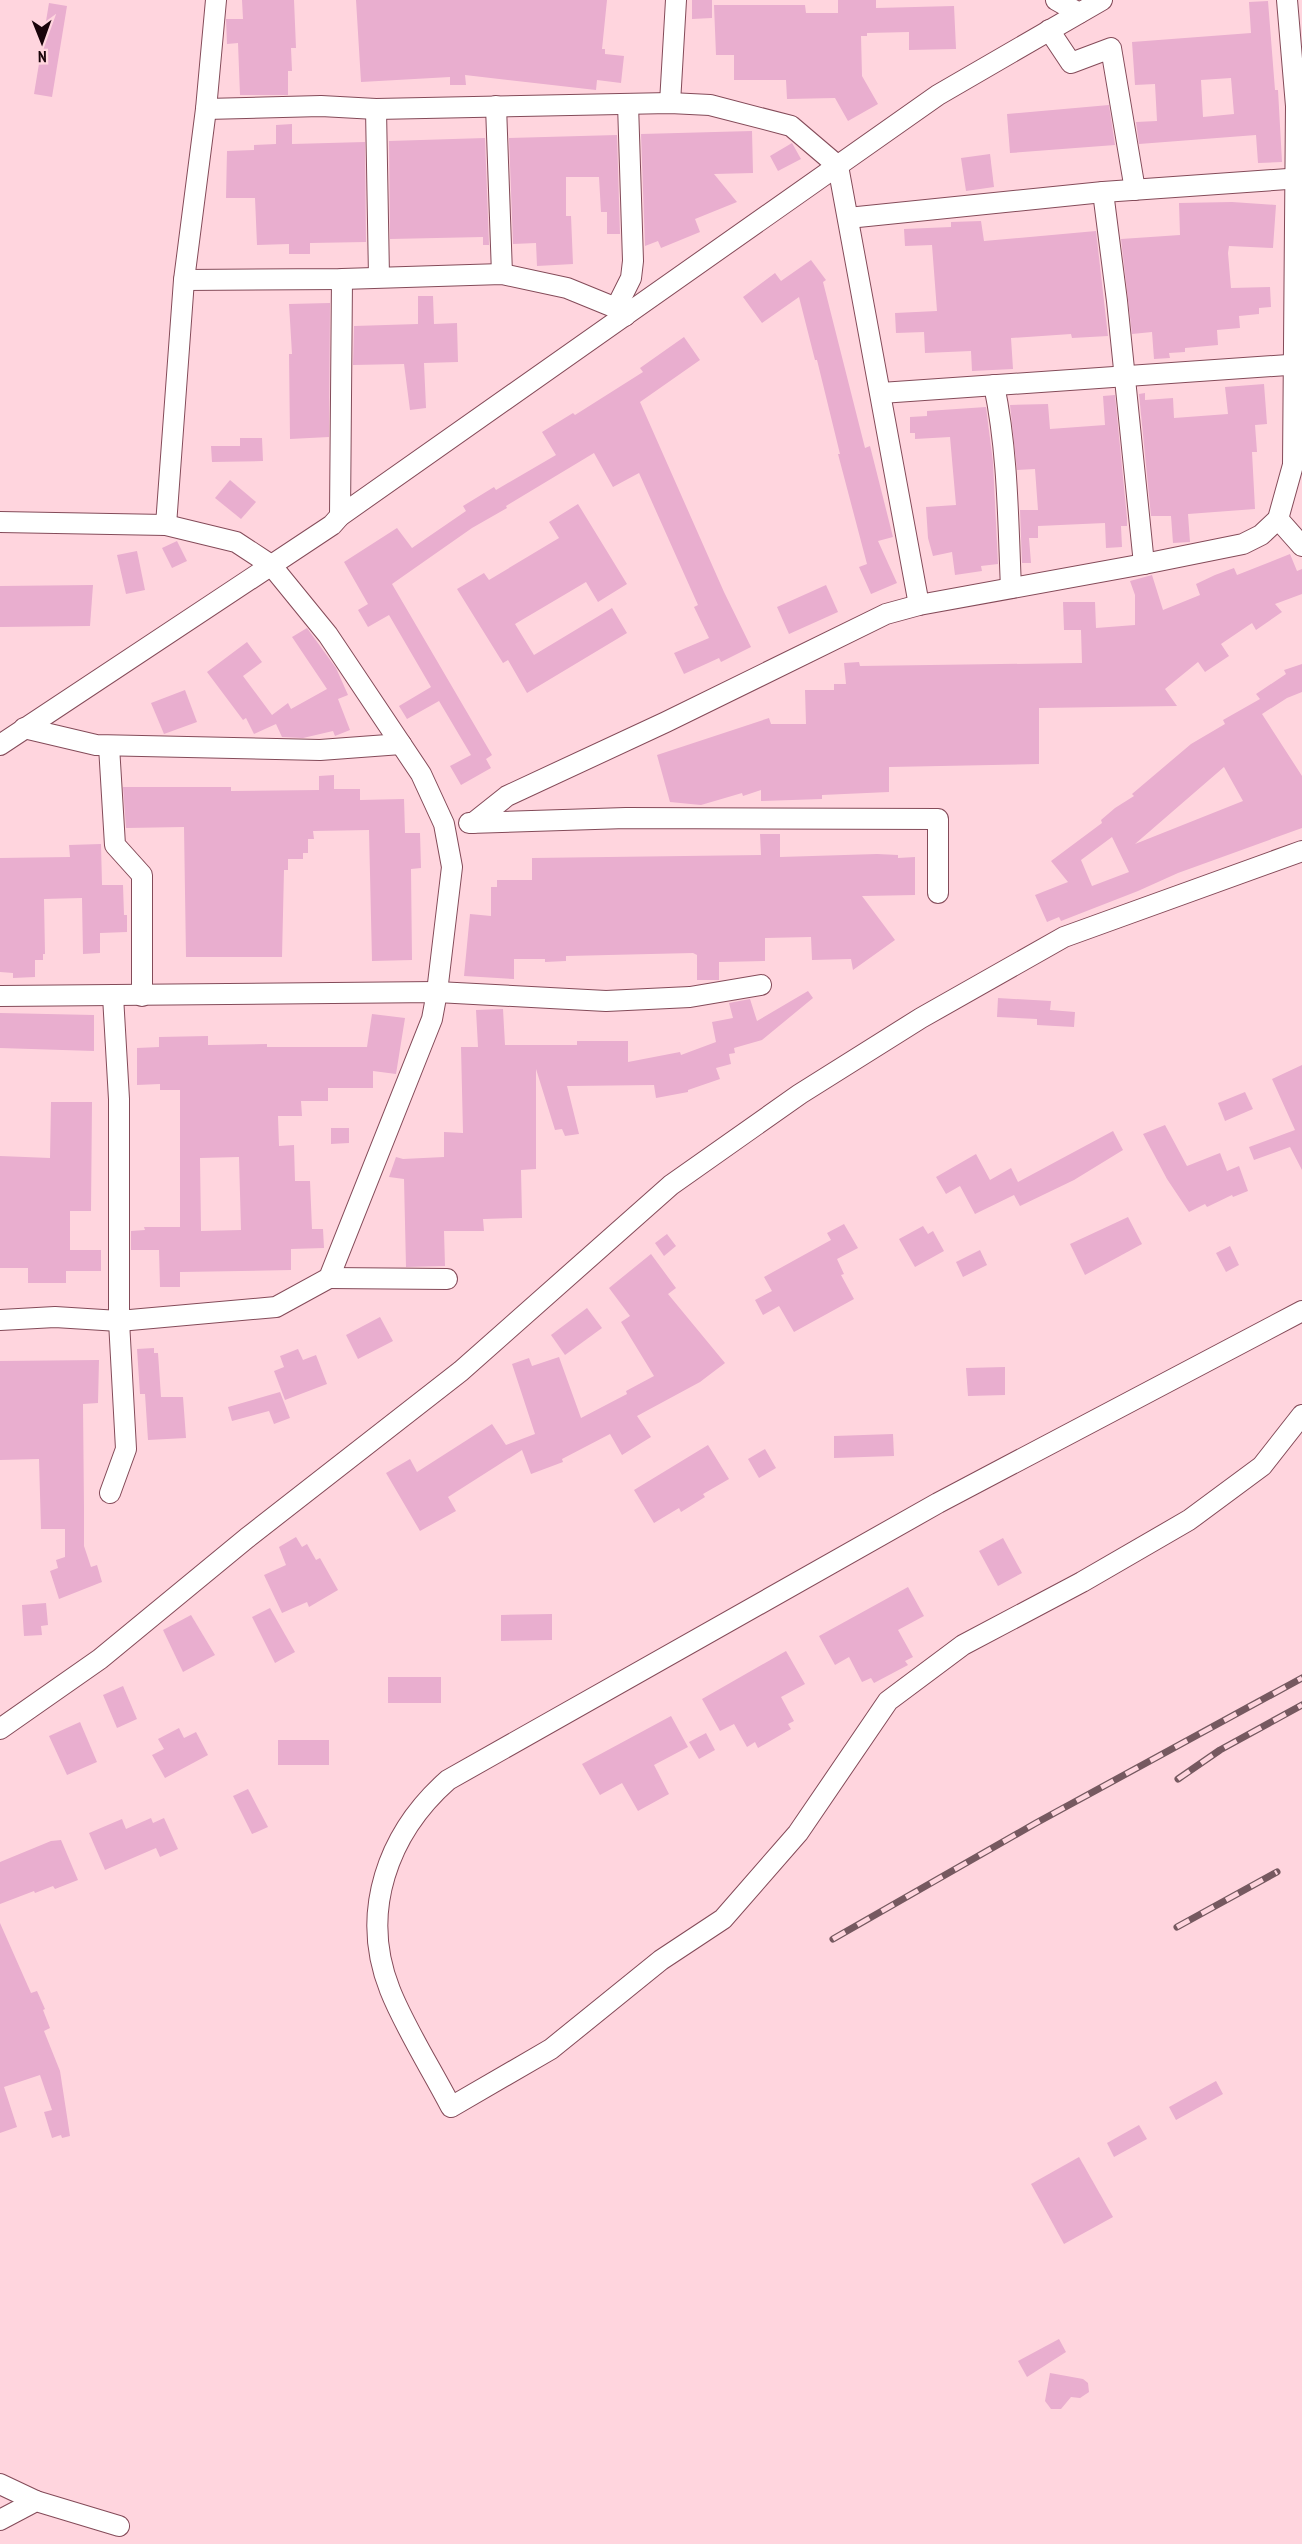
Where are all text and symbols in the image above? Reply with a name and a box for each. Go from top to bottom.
north arrow [12,12,72,72]
text: N [38,47,47,67]

